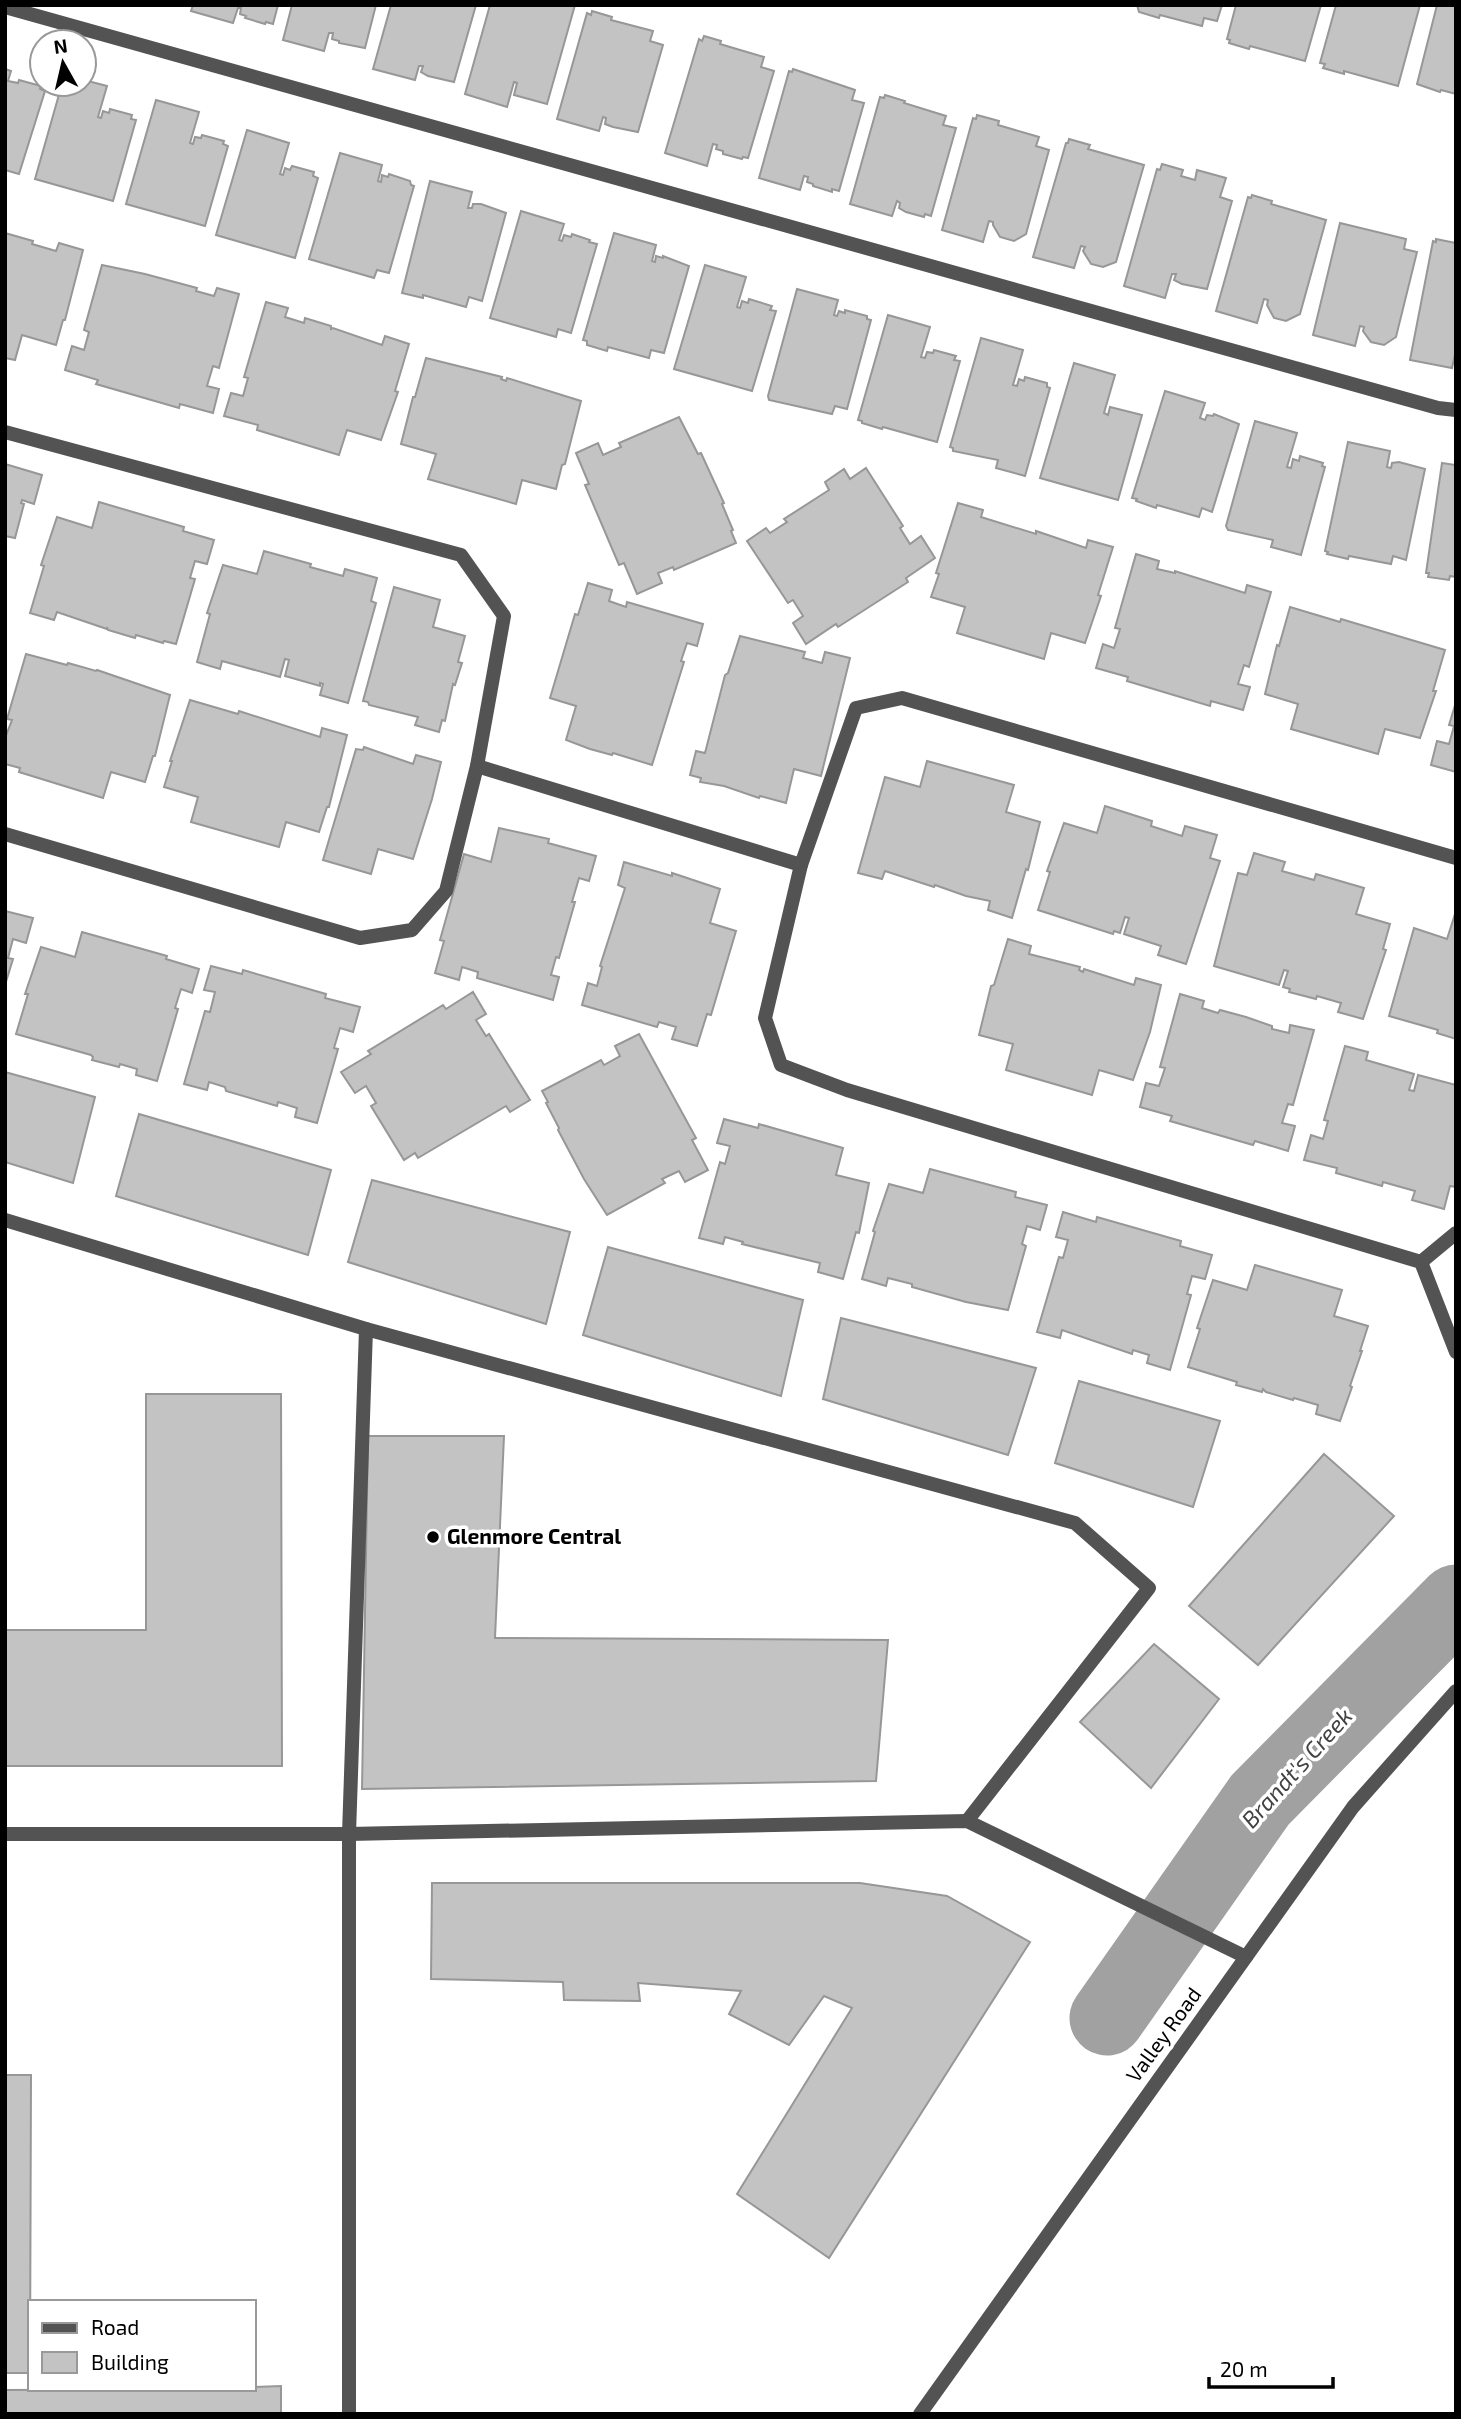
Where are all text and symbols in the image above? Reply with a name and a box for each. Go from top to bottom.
north arrow [28,28,98,98]
text: N [52,33,69,58]
place label: Glenmore Central [447,1523,621,1548]
marker: Glenmore Central [425,1529,441,1545]
water label: Brandt's Creek [1235,1702,1357,1833]
street label: Valley Road [1120,1982,1206,2086]
legend [28,2300,256,2391]
text: Road [91,2314,139,2339]
scale bar [1209,2346,1333,2390]
text: Building [91,2349,169,2374]
text: 20 m [1220,2356,1268,2381]

